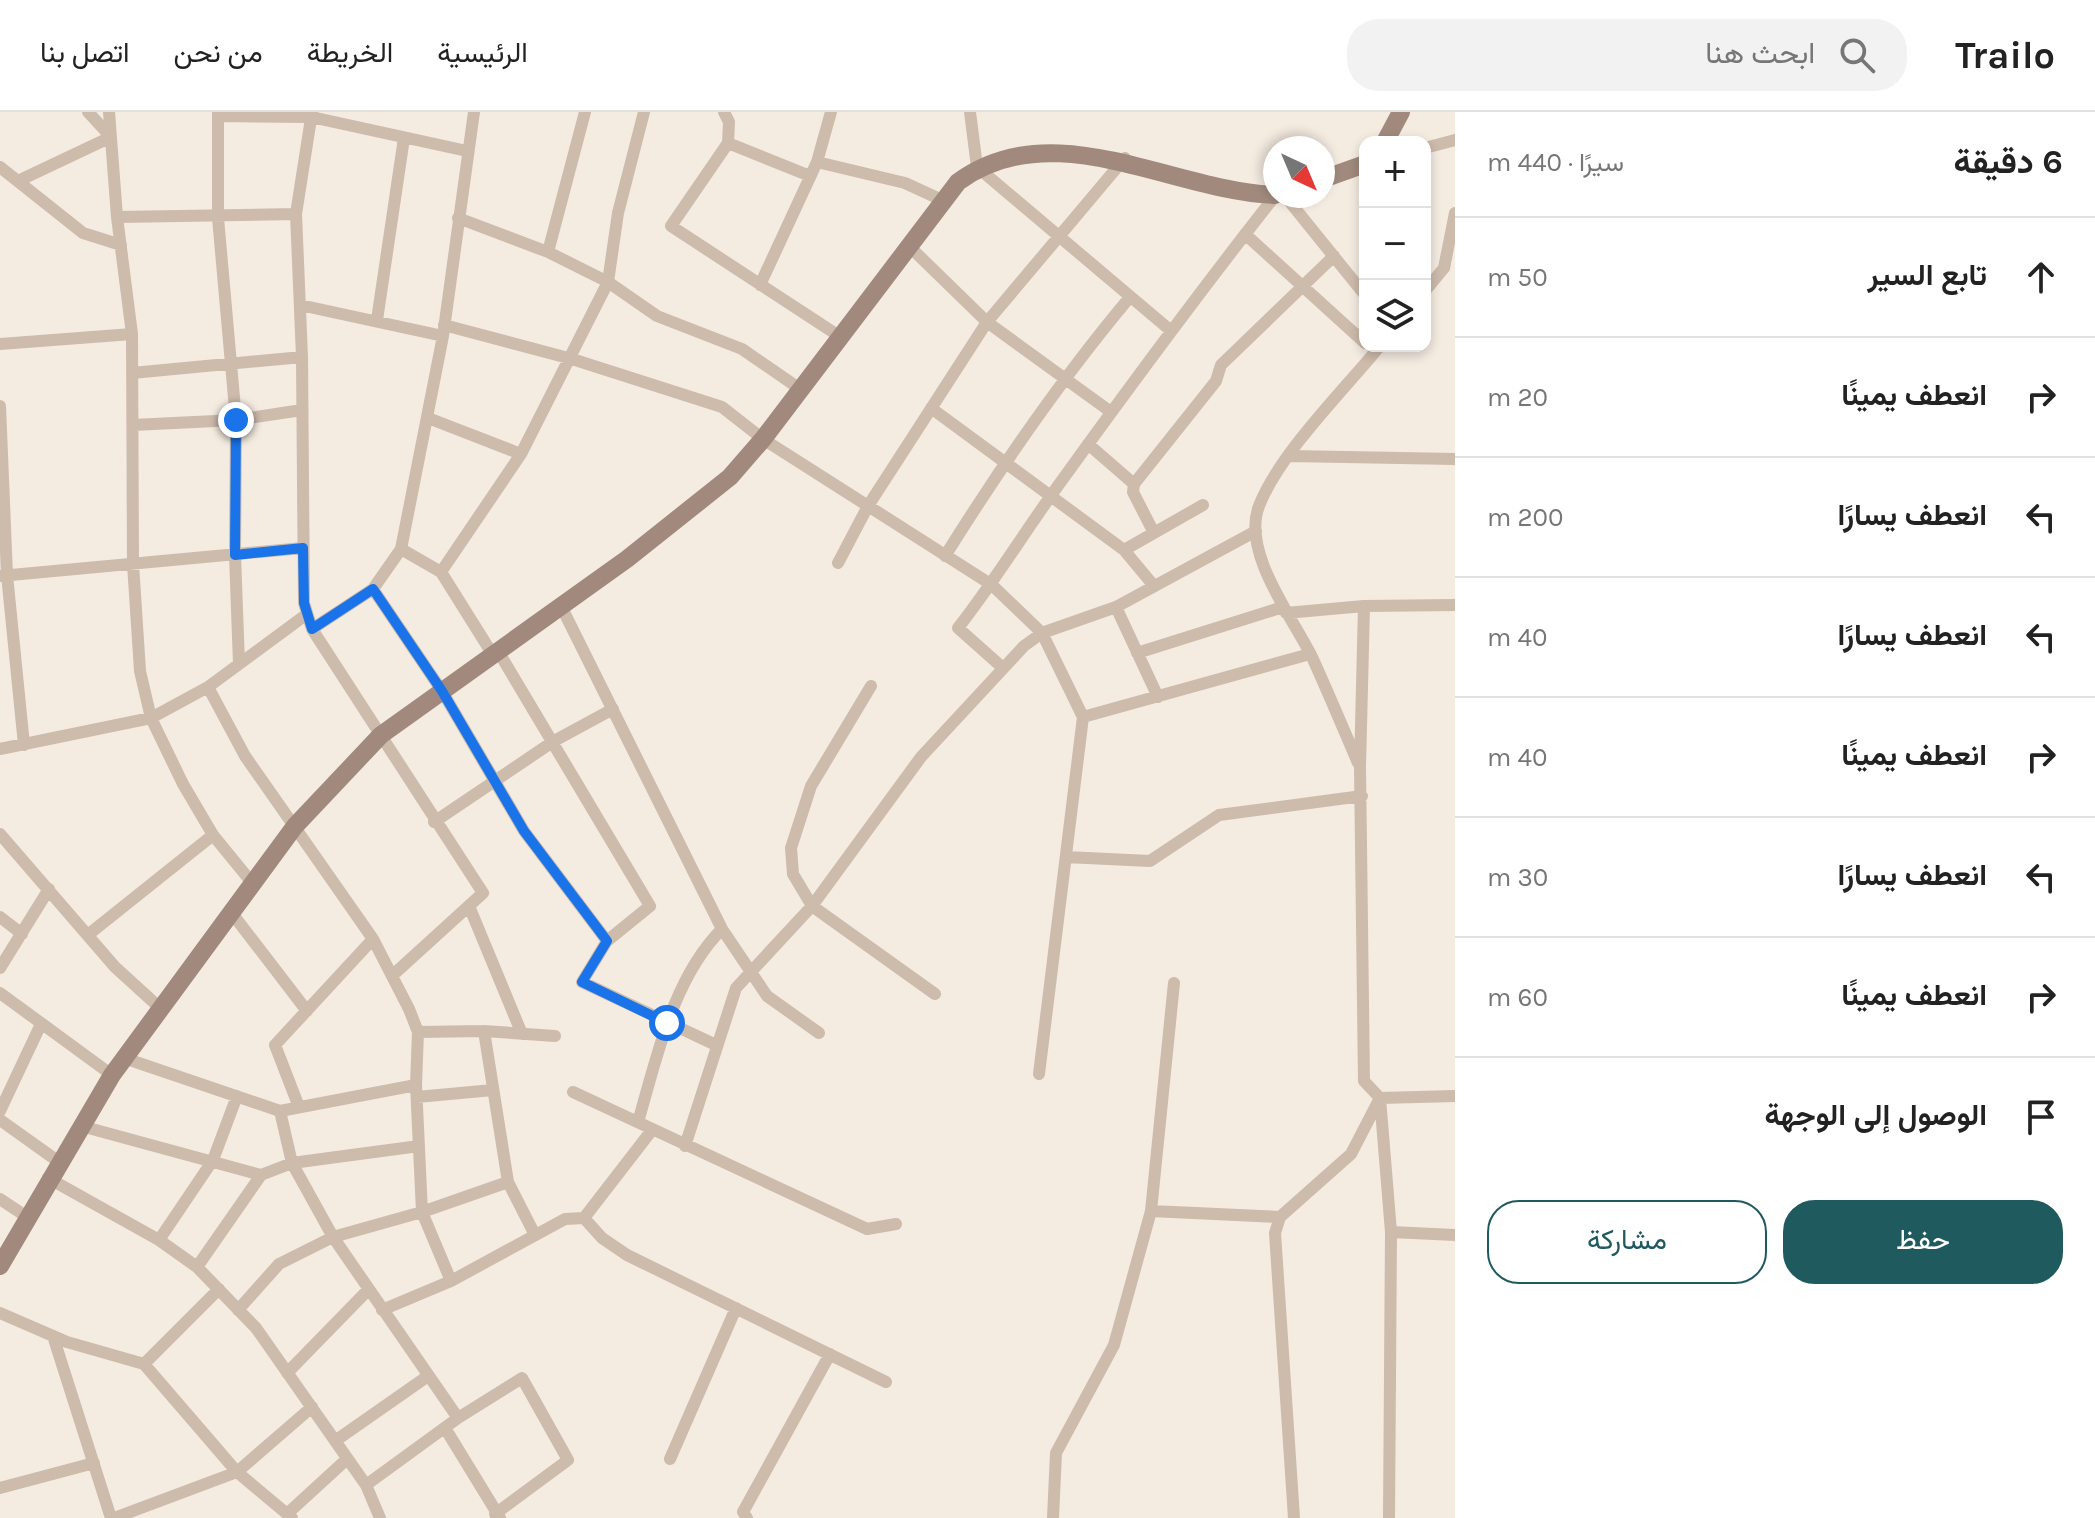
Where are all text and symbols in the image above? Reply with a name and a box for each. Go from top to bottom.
search box [1347,19,1907,91]
icon: search [1835,33,1879,77]
text: Trailo [1955,33,2055,78]
text: ابحث هنا [1705,35,1815,71]
text: اتصل بنا [40,36,130,69]
text: من نحن [174,36,263,69]
text: الخريطة [307,36,393,69]
text: الرئيسية [437,36,528,69]
north arrow [1263,136,1335,208]
map controls [1359,136,1431,352]
button: + [1359,136,1431,208]
text: 6 دقيقة [1954,142,2063,182]
text: سيرًا · 440 m [1487,147,1624,178]
button: − [1359,208,1431,280]
icon: ahead [2019,255,2063,299]
text: تابع السير [1868,257,1987,293]
text: 50 m [1487,262,1548,293]
button: layers [1359,280,1431,352]
icon: right [2019,375,2063,419]
text: انعطف يمينًا [1841,377,1987,413]
text: 20 m [1487,382,1548,413]
route end [218,402,254,438]
icon: left [2019,495,2063,539]
text: انعطف يسارًا [1837,497,1987,533]
text: 200 m [1487,502,1563,533]
icon: left [2019,615,2063,659]
text: انعطف يسارًا [1837,617,1987,653]
text: 40 m [1487,622,1547,653]
icon: right [2019,735,2063,779]
text: انعطف يمينًا [1841,737,1987,773]
text: 40 m [1487,742,1547,773]
icon: left [2019,855,2063,899]
text: انعطف يسارًا [1837,857,1987,893]
text: 30 m [1487,862,1548,893]
icon: right [2019,975,2063,1019]
text: انعطف يمينًا [1841,977,1987,1013]
text: 60 m [1487,982,1548,1013]
route start [649,1005,685,1041]
icon: arrive [2019,1095,2063,1139]
text: الوصول إلى الوجهة [1764,1097,1987,1133]
button: مشاركة [1487,1200,1767,1284]
button: حفظ [1783,1200,2063,1284]

